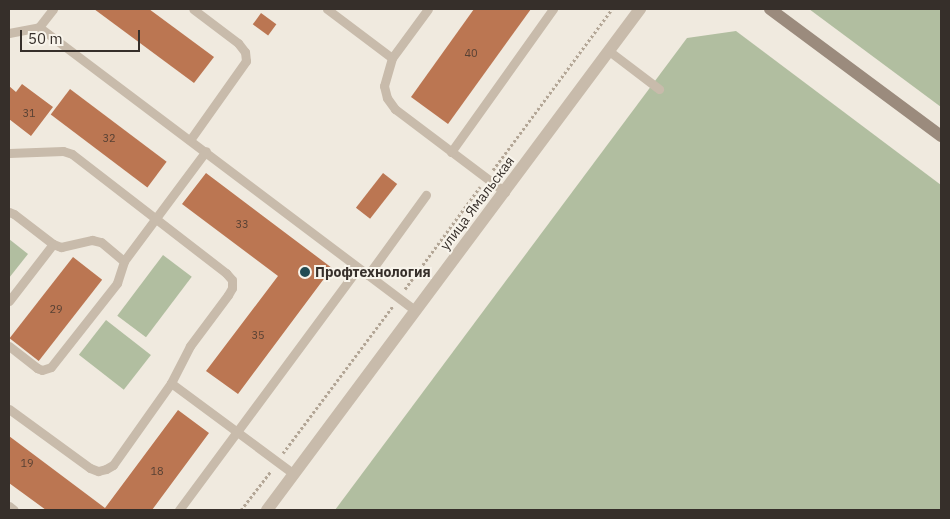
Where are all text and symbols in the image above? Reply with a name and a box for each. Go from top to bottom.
scale bar [22,20,142,52]
text: 50 m [28,29,63,48]
house number: 40 [464,46,478,60]
house number: 31 [22,106,36,120]
house number: 32 [102,131,116,145]
street label: улица Ямальская [436,153,518,253]
house number: 33 [235,217,249,231]
place label: Профтехнология [315,264,431,280]
marker: Профтехнология [299,266,311,278]
house number: 29 [49,302,63,316]
house number: 35 [251,328,265,342]
house number: 19 [20,456,34,470]
house number: 18 [150,464,164,478]

